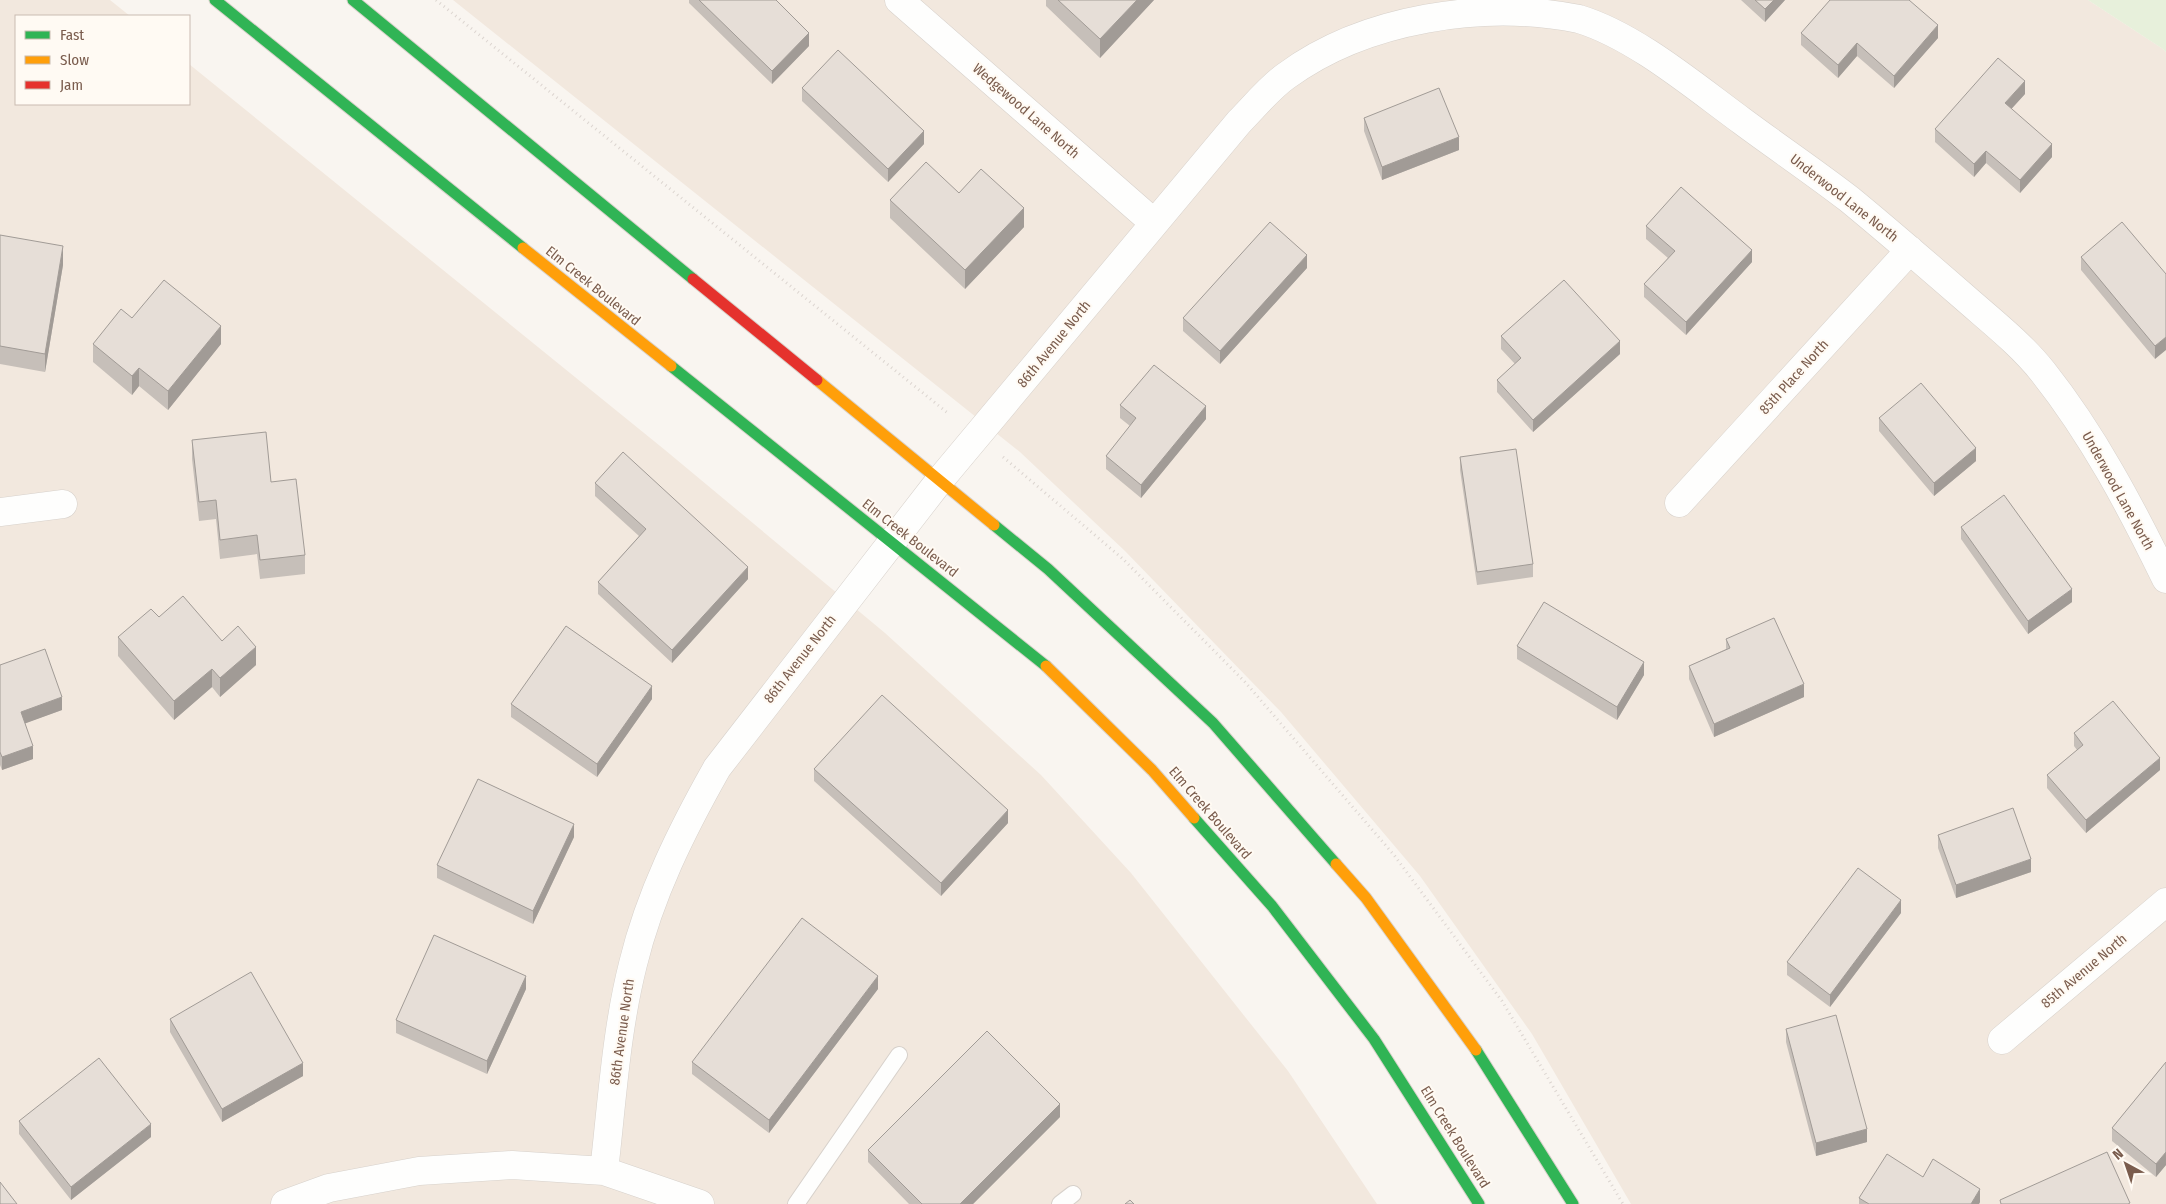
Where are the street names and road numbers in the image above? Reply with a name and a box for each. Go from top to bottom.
street label: Wedgewood Lane North [969,60,1083,162]
street label: Underwood Lane North [1786,150,1902,246]
street label: Elm Creek Boulevard [542,243,644,329]
street label: 86th Avenue North [1014,297,1094,391]
street label: 85th Place North [1756,336,1832,418]
street label: Underwood Lane North [2078,429,2158,553]
street label: Elm Creek Boulevard [859,495,961,581]
street label: 86th Avenue North [760,612,840,706]
street label: Elm Creek Boulevard [1165,763,1255,863]
street label: 85th Avenue North [2038,930,2130,1012]
street label: 86th Avenue North [606,978,638,1086]
street label: Elm Creek Boulevard [1417,1083,1493,1191]

